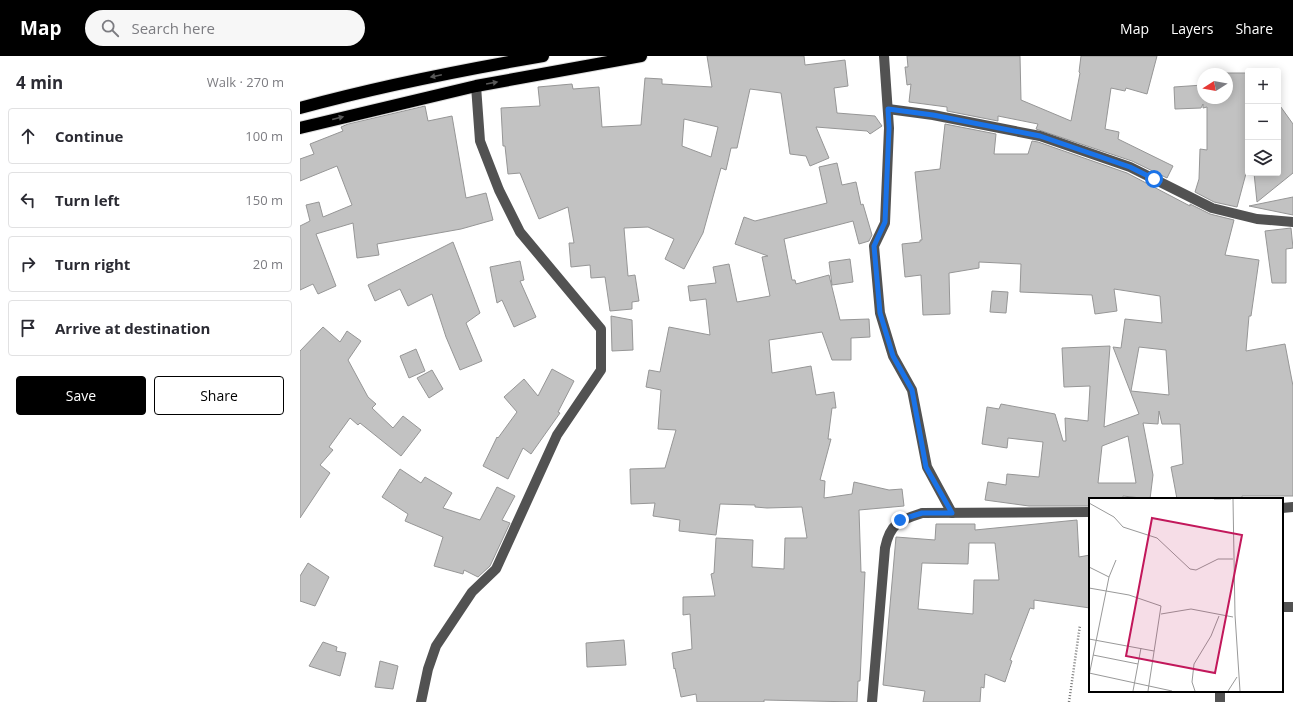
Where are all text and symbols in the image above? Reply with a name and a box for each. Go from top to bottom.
search box [85,10,365,46]
text: Map [20,15,61,41]
icon: search [99,17,121,39]
text: Search here [131,18,215,38]
text: Map [1120,19,1149,38]
text: Layers [1171,19,1213,38]
text: Share [1235,19,1273,38]
north arrow [1197,68,1233,104]
map controls [1245,68,1281,176]
button: + [1245,68,1281,104]
text: 4 min [16,71,63,94]
text: Walk · 270 m [207,73,284,91]
one-way arrow [430,74,442,80]
one-way arrow [486,80,498,86]
button: − [1245,104,1281,140]
one-way arrow [331,114,344,120]
icon: ahead [17,125,39,147]
text: Continue [55,126,123,146]
text: 100 m [245,127,283,145]
button: layers [1245,140,1281,176]
route start [1145,170,1163,188]
icon: left [17,189,39,211]
text: Turn left [55,190,120,210]
text: 150 m [245,191,283,209]
icon: right [17,253,39,275]
text: Turn right [55,254,130,274]
text: 20 m [253,255,283,273]
icon: arrive [17,317,39,339]
text: Arrive at destination [55,318,210,338]
button: Save [16,376,146,415]
button: Share [154,376,284,415]
inset map [1089,498,1283,692]
route end [891,511,909,529]

